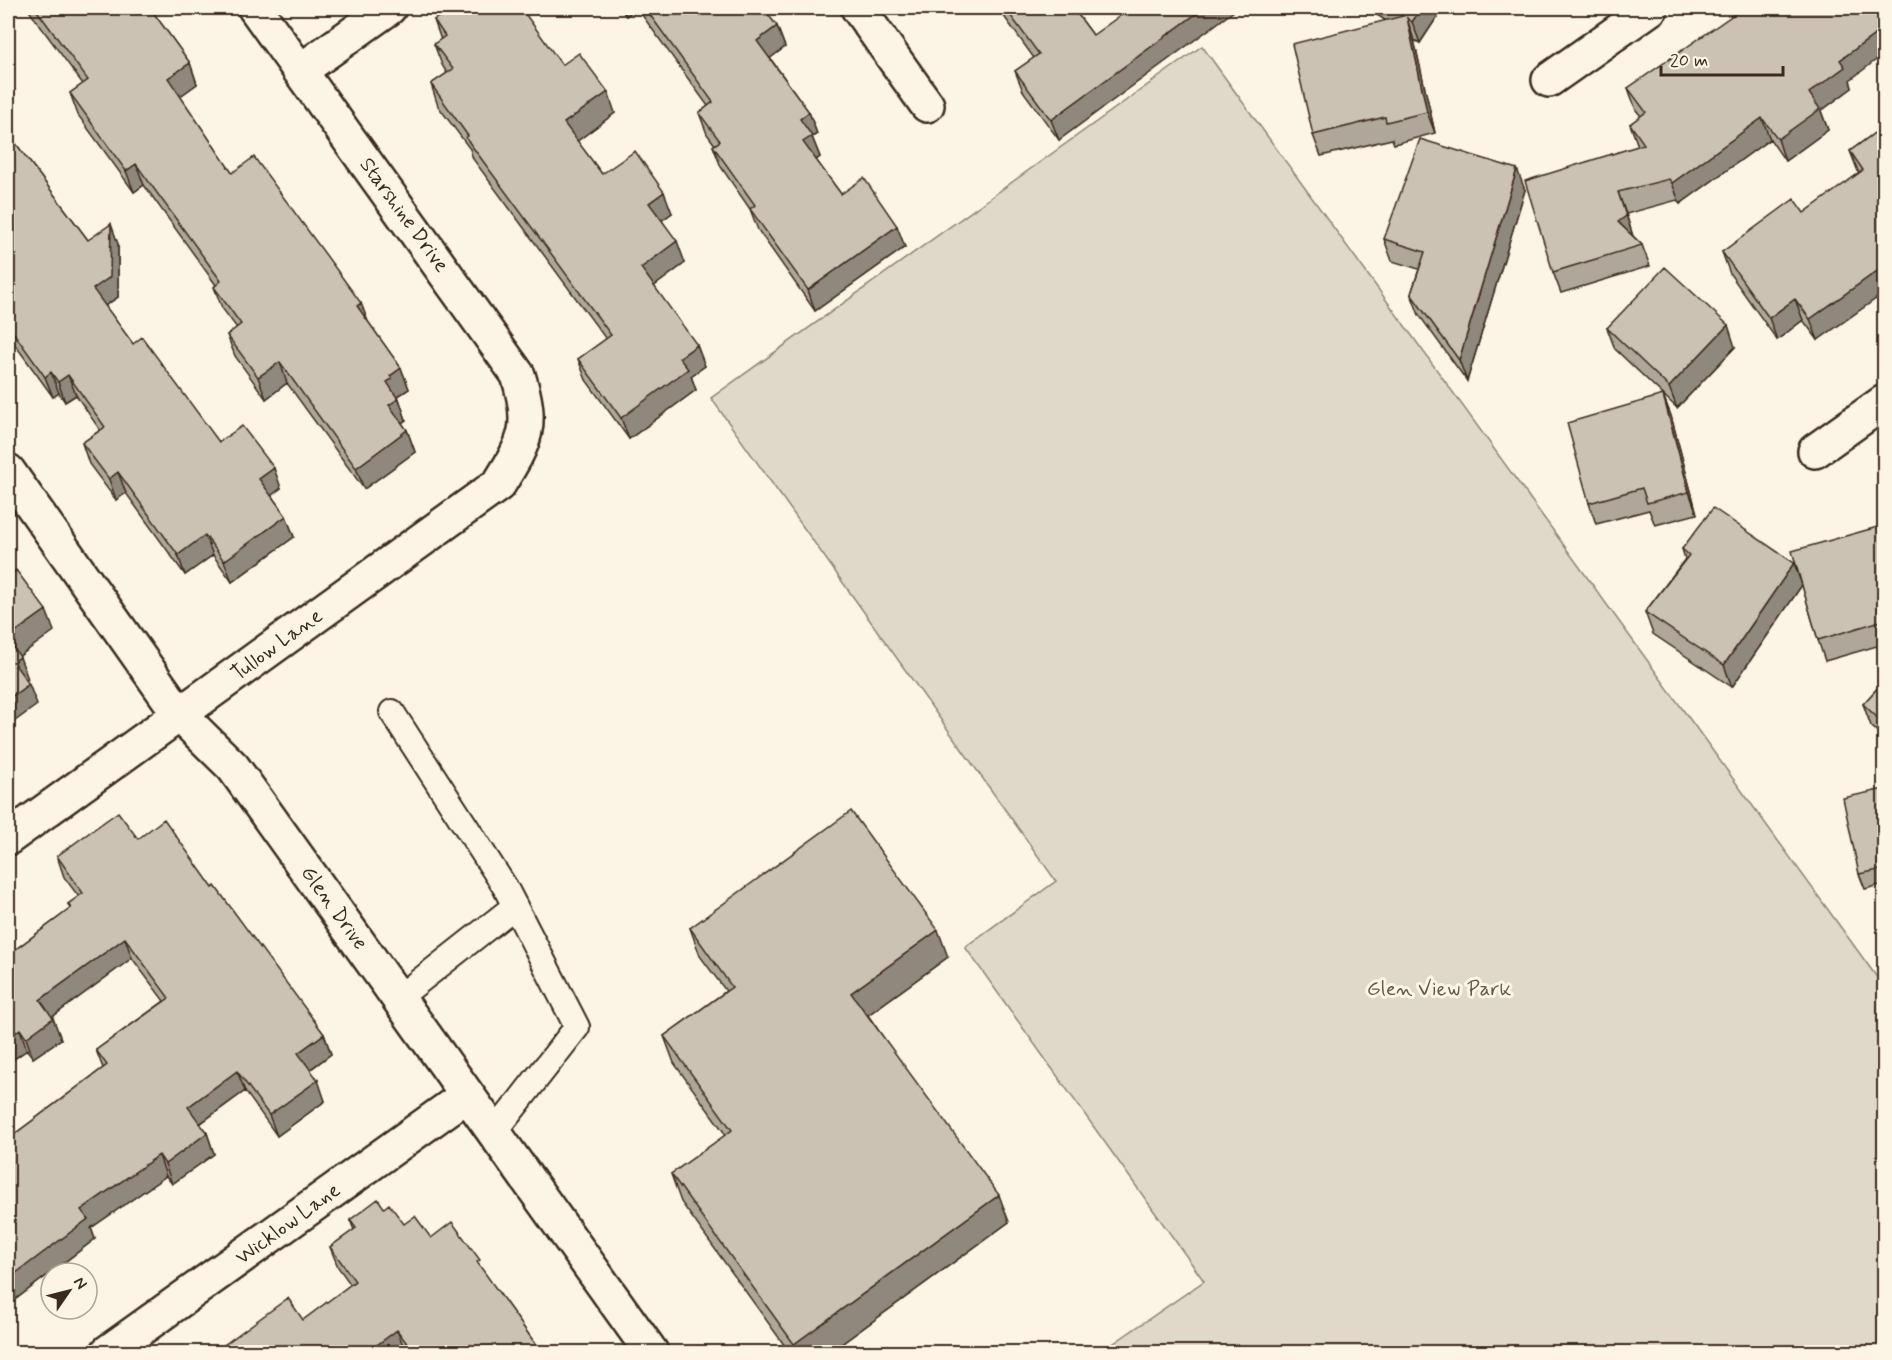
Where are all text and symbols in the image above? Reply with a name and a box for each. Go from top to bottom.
scale bar [1661,39,1782,77]
text: 20 m [1670,49,1708,73]
street label: Starshine Drive [353,152,455,278]
street label: Tullow Lane [226,602,328,688]
street label: Glen Drive [294,860,374,956]
park label: Glen View Park [1367,975,1511,1003]
street label: Wicklow Lane [230,1177,346,1271]
north arrow [39,1261,99,1321]
text: N [68,1273,92,1294]

